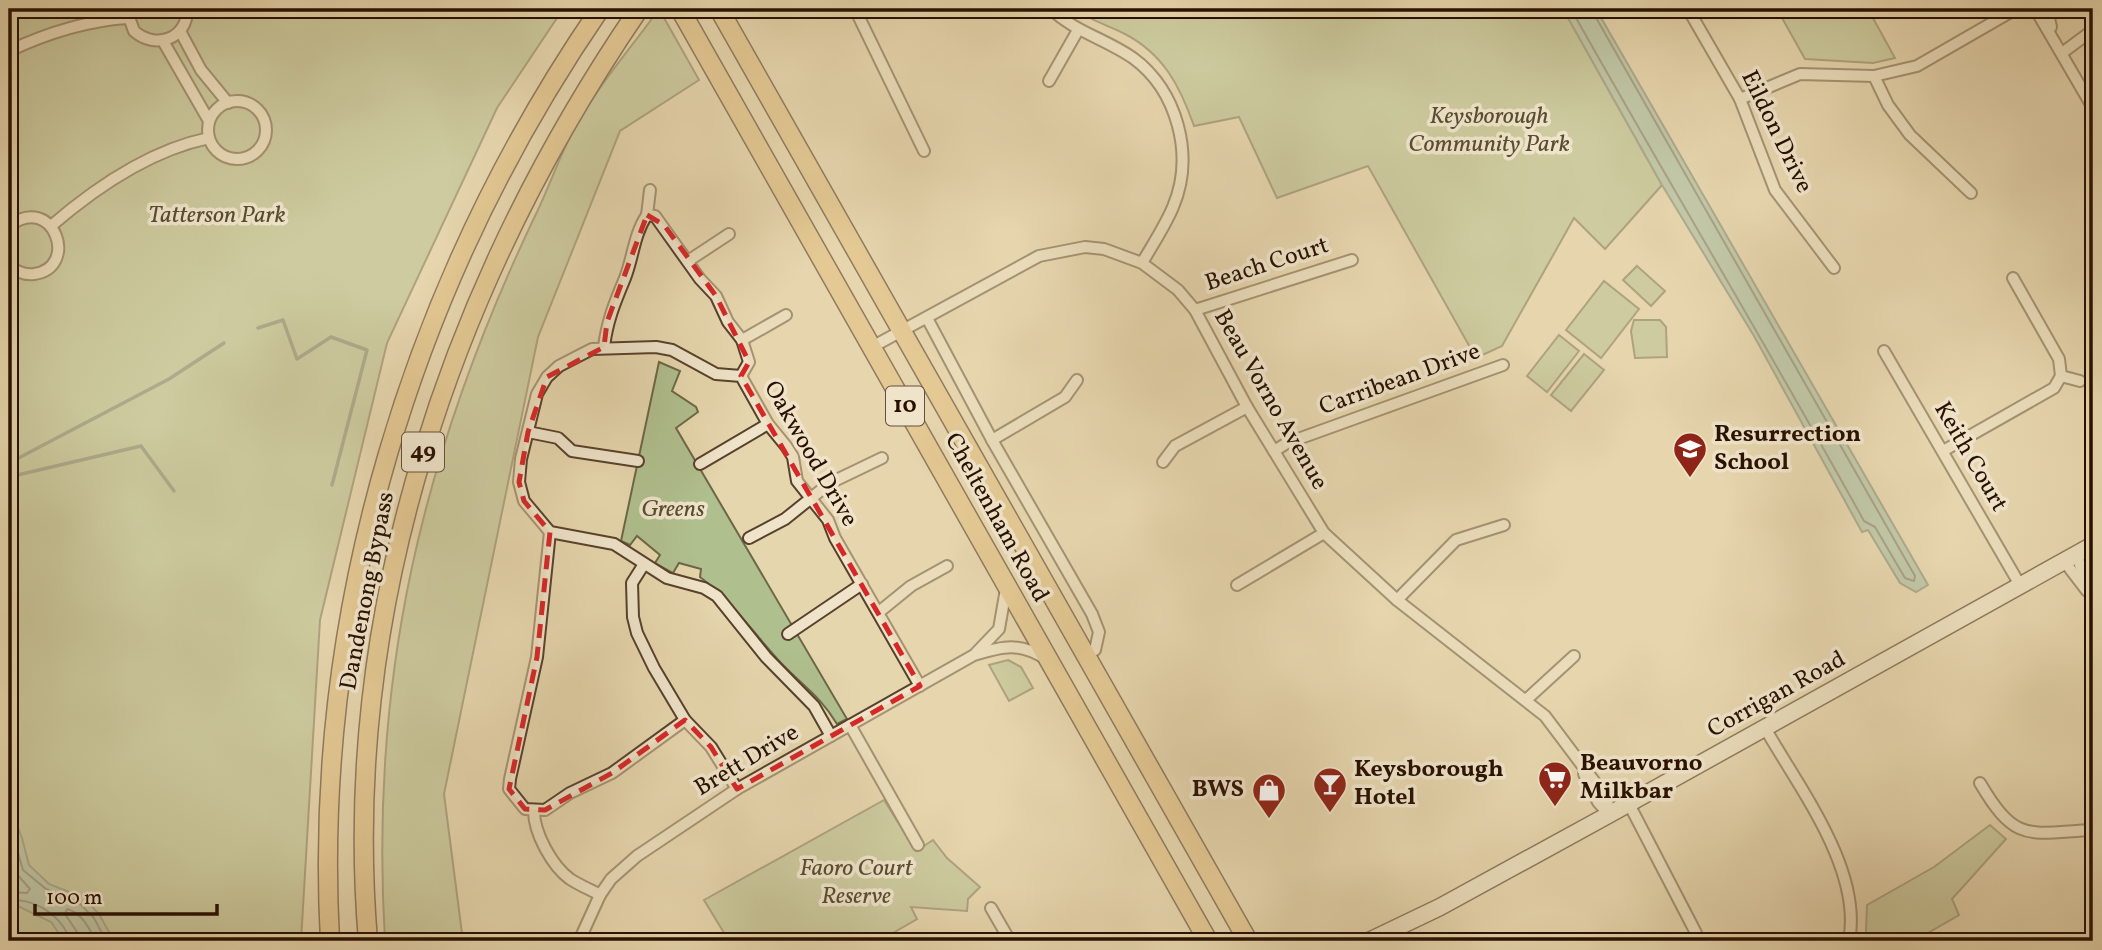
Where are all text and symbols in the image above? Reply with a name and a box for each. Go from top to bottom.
street label: Eildon Drive [1732,65,1820,199]
park label: Keysborough Community Park [1408,100,1570,162]
park label: Tatterson Park [148,199,286,233]
street label: Beach Court [1201,229,1333,301]
street label: Beau Vorno Avenue [1204,303,1336,497]
street label: Carribean Drive [1315,335,1485,425]
street label: Oakwood Drive [754,375,866,533]
road number: 10 [886,386,924,426]
street label: Keith Court [1925,396,2015,518]
place label: Resurrection School [1714,418,1861,480]
street label: Cheltenham Road [935,427,1057,609]
school or university icon: Resurrection School [1671,430,1709,479]
road number: 49 [402,432,444,472]
street label: Dandenong Bypass [332,489,404,693]
park label: Greens [641,493,705,527]
street label: Corrigan Road [1702,643,1852,747]
street label: Brett Drive [688,716,806,806]
place label: Beauvorno Milkbar [1580,747,1702,809]
place label: Keysborough Hotel [1354,753,1504,815]
supermarket icon: Beauvorno Milkbar [1536,759,1574,808]
bar icon: Keysborough Hotel [1311,765,1349,814]
shop icon: BWS [1250,771,1288,820]
place label: BWS [1192,773,1244,807]
park label: Faoro Court Reserve [799,852,914,914]
scale bar [35,873,217,917]
text: 100 m [46,884,103,913]

